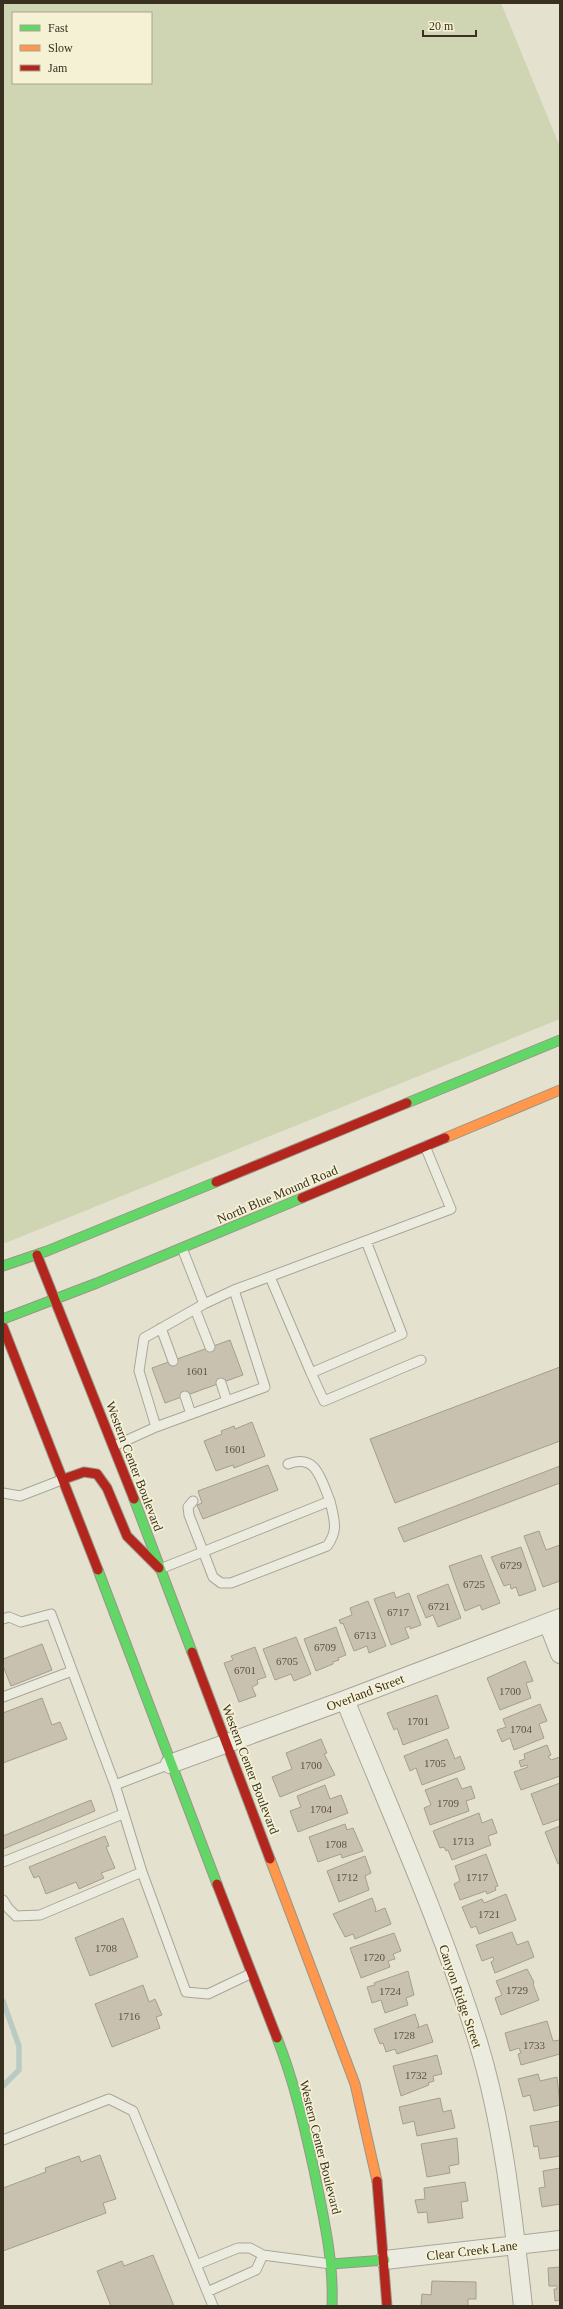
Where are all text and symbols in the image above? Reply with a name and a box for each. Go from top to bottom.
legend [12,12,152,84]
scale bar [423,12,476,38]
text: 20 m [429,19,454,33]
text: Fast [48,21,69,35]
text: Slow [48,41,73,55]
text: Jam [48,61,68,75]
street label: North Blue Mound Road [215,1162,340,1227]
house number: 1601 [186,1365,208,1377]
street label: Western Center Boulevard [103,1399,166,1534]
house number: 1601 [224,1443,246,1455]
house number: 6729 [500,1559,523,1571]
house number: 6725 [463,1578,486,1590]
house number: 6721 [428,1600,450,1612]
house number: 6717 [387,1606,410,1618]
house number: 6713 [354,1629,377,1641]
house number: 6709 [314,1641,337,1653]
house number: 6705 [276,1655,299,1667]
house number: 6701 [234,1664,256,1676]
street label: Overland Street [324,1671,406,1714]
house number: 1700 [499,1685,522,1697]
street label: Western Center Boulevard [219,1702,282,1837]
house number: 1701 [407,1715,429,1727]
house number: 1704 [510,1723,533,1735]
house number: 1705 [424,1757,447,1769]
house number: 1700 [300,1759,323,1771]
house number: 1709 [437,1797,460,1809]
house number: 1704 [310,1803,333,1815]
house number: 1713 [452,1835,475,1847]
house number: 1708 [325,1838,348,1850]
house number: 1712 [336,1871,358,1883]
house number: 1717 [466,1871,489,1883]
house number: 1721 [478,1908,500,1920]
house number: 1708 [95,1942,118,1954]
street label: Canyon Ridge Street [436,1943,485,2050]
house number: 1720 [363,1951,386,1963]
house number: 1729 [506,1984,529,1996]
house number: 1724 [379,1985,402,1997]
house number: 1716 [118,2010,141,2022]
house number: 1728 [393,2029,416,2041]
house number: 1733 [523,2039,546,2051]
house number: 1732 [405,2069,427,2081]
street label: Western Center Boulevard [297,2079,345,2216]
street label: Clear Creek Lane [426,2237,519,2264]

